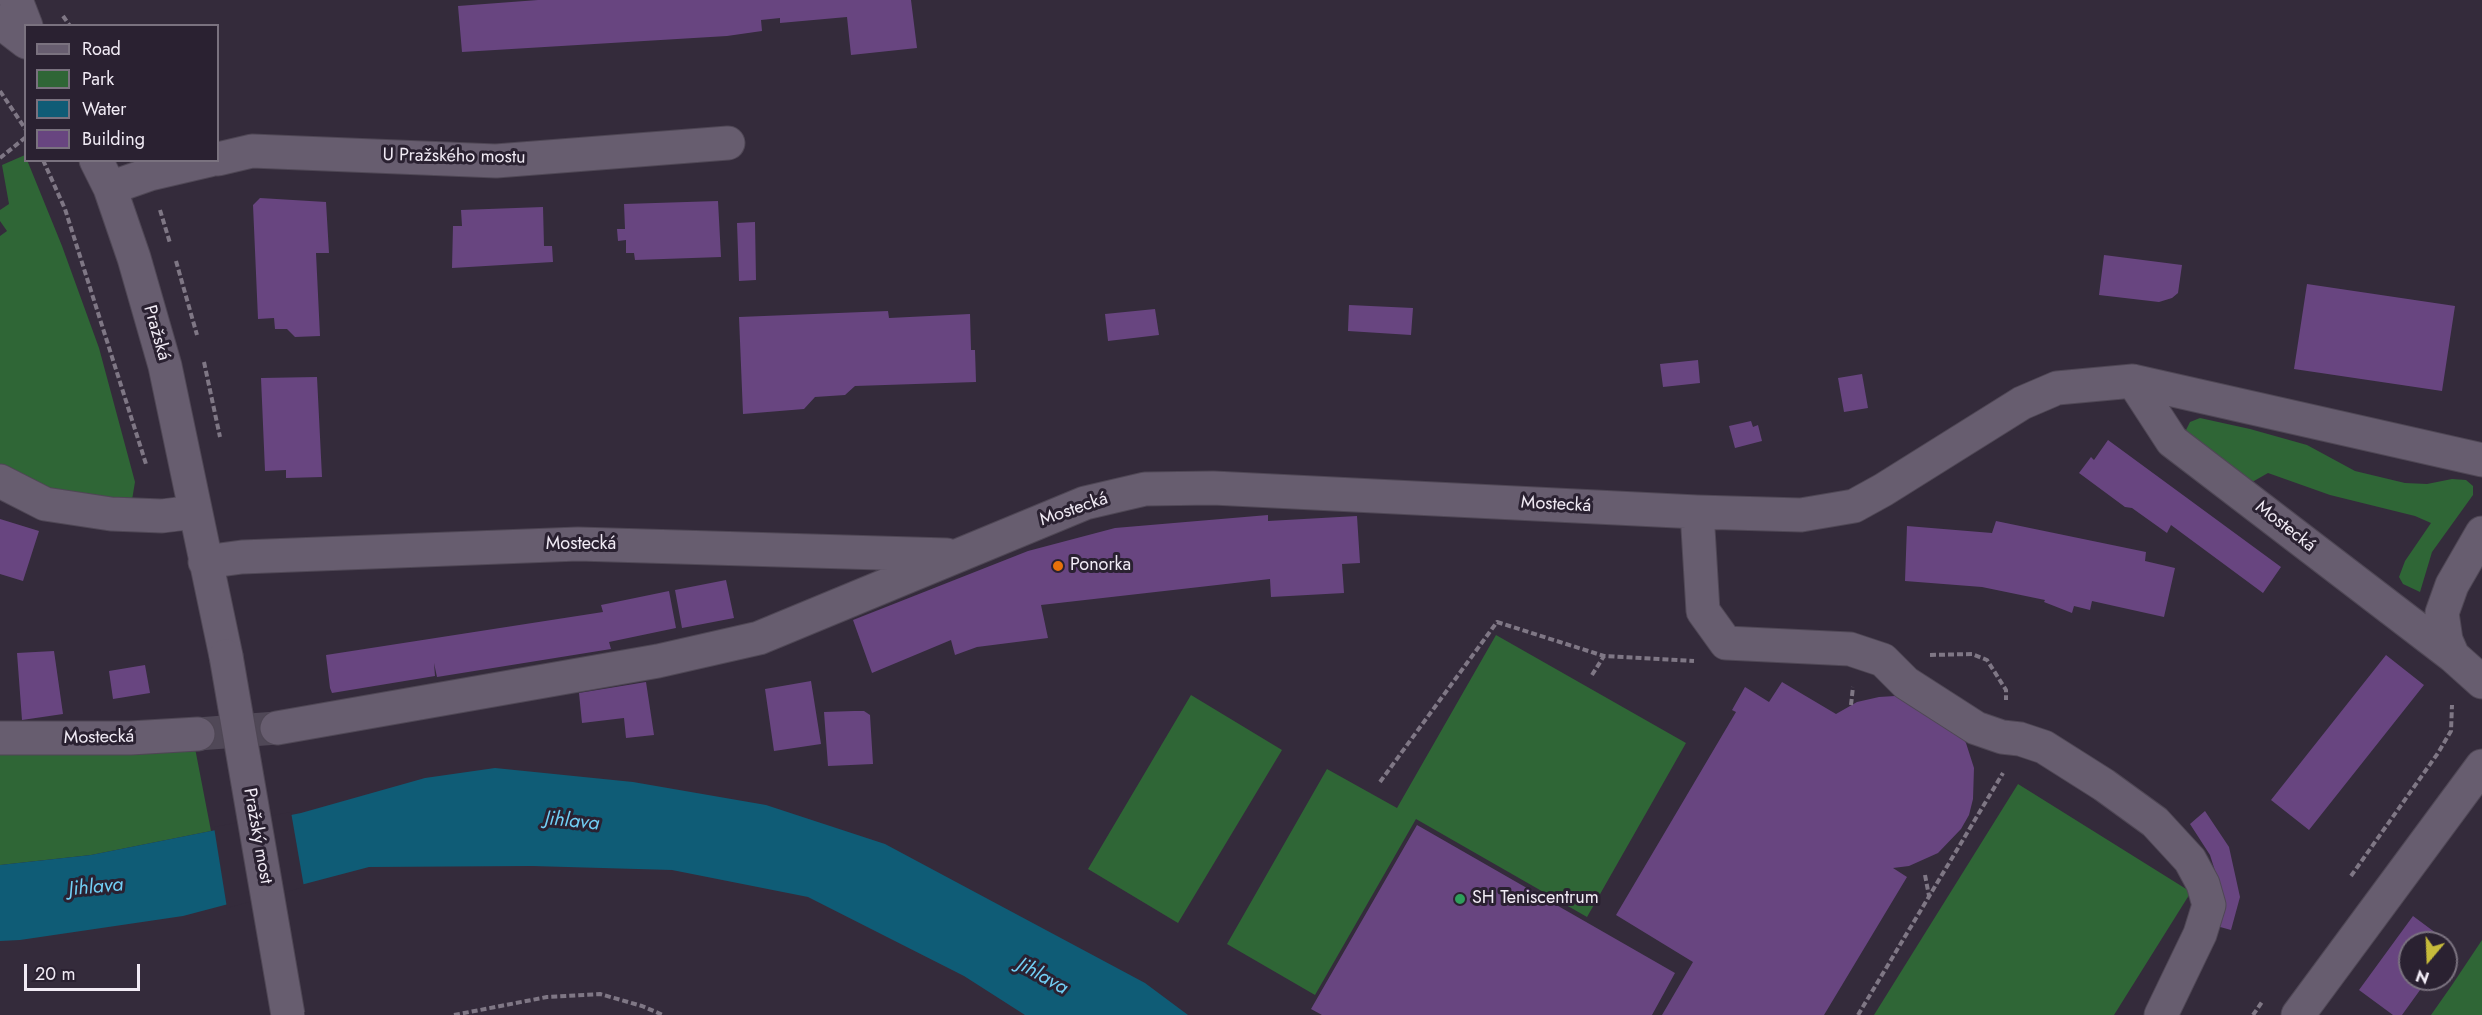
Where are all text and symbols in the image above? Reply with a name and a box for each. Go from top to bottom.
legend [24,24,219,162]
text: Road [82,36,121,62]
text: Park [82,66,114,92]
text: Water [82,96,126,122]
text: Building [82,126,145,152]
street label: U Pražského mostu [382,145,526,169]
street label: Pražská [138,303,174,363]
street label: Mostecká [1037,488,1111,532]
street label: Mostecká [1520,492,1592,518]
street label: Mostecká [2251,497,2319,557]
street label: Mostecká [546,534,616,556]
place label: Ponorka [1070,555,1131,577]
marker: Ponorka [1051,559,1065,573]
street label: Mostecká [64,727,134,749]
street label: Pražský most [238,786,276,886]
water label: Jihlava [543,807,601,837]
water label: Jihlava [68,874,124,902]
place label: SH Teniscentrum [1472,888,1599,910]
marker: SH Teniscentrum [1453,892,1467,906]
north arrow [2398,931,2458,991]
scale bar [27,952,142,990]
water label: Jihlava [1012,953,1072,1001]
text: 20 m [35,961,75,987]
text: N [2413,964,2432,990]

